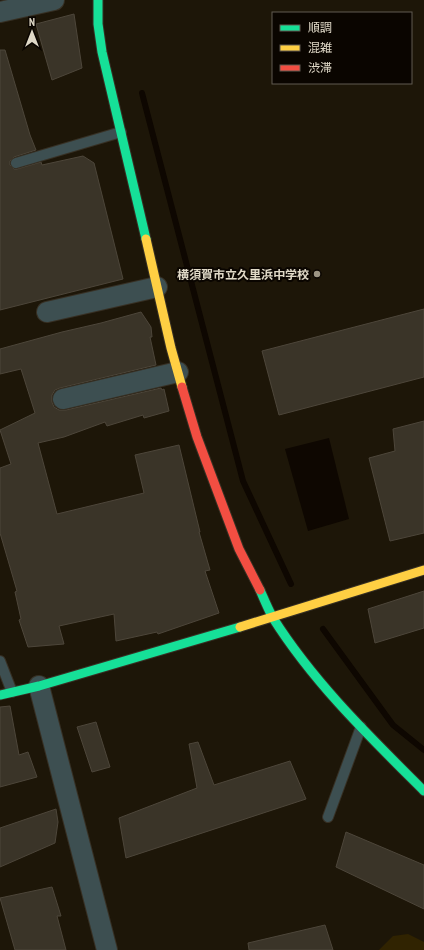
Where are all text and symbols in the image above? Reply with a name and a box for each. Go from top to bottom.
north arrow [12,12,52,52]
legend [272,12,412,84]
text: N [29,15,35,29]
text: 順調 [308,20,332,35]
text: 混雑 [308,40,332,55]
text: 渋滞 [308,60,332,75]
place label: 横須賀市立久里浜中学校 [177,267,309,282]
marker: 横須賀市立久里浜中学校 [312,269,322,279]

